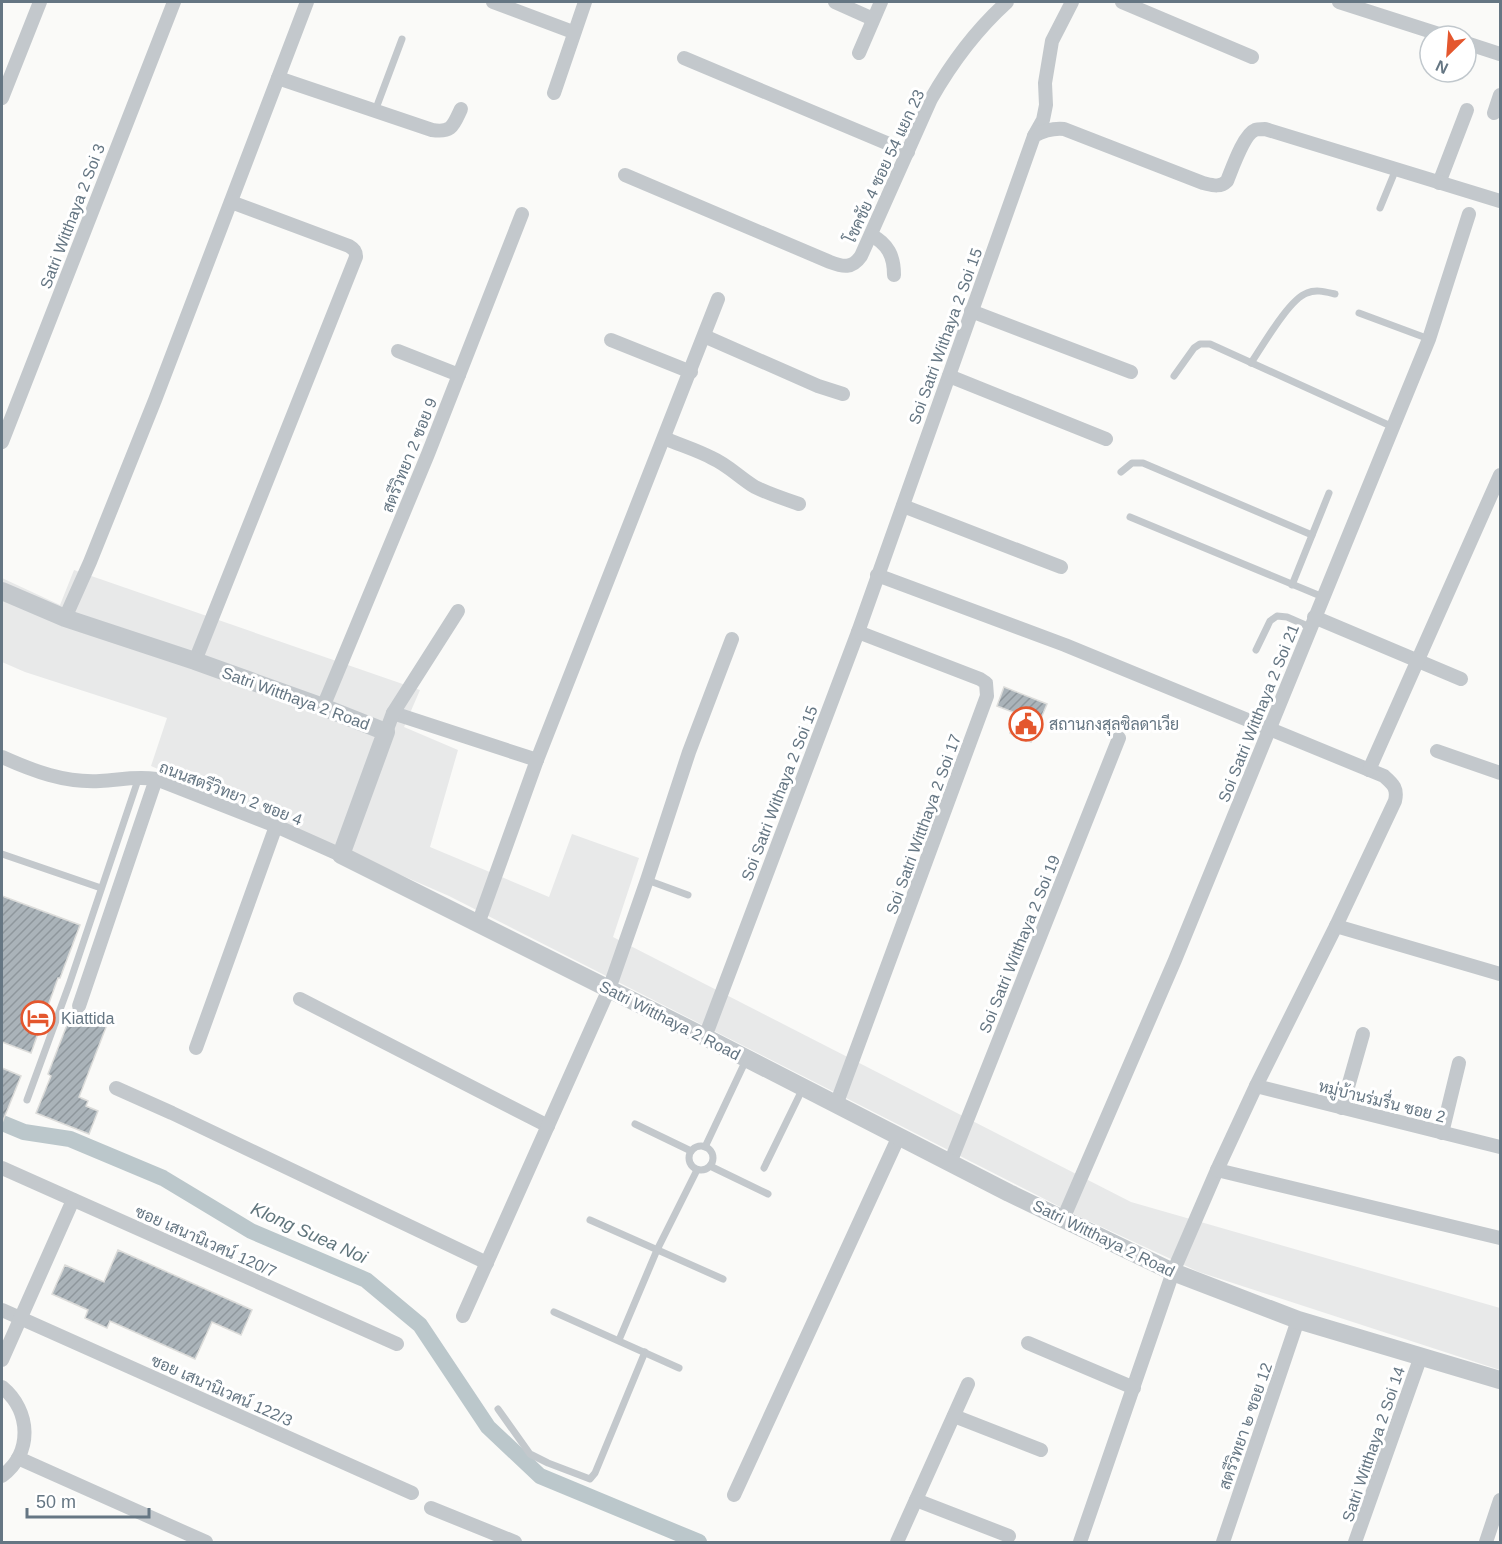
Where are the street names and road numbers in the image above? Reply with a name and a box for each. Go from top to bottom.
street label: โชคชัย 4 ซอย 54 แยก 23 [838,86,927,246]
street label: Satri Witthaya 2 Soi 3 [37,141,108,291]
street label: Soi Satri Withaya 2 Soi 15 [906,246,985,426]
street label: สตรีวิทยา 2 ซอย 9 [376,394,440,515]
street label: Soi Satri Witthaya 2 Soi 21 [1215,622,1302,805]
street label: Satri Witthaya 2 Road [220,664,372,733]
street label: Soi Satri Withaya 2 Soi 15 [738,703,821,883]
street label: Soi Satri Witthaya 2 Soi 17 [883,732,964,916]
street label: ถนนสตรีวิทยา 2 ซอย 4 [157,756,306,829]
street label: Soi Satri Witthaya 2 Soi 19 [976,853,1063,1036]
street label: Satri Witthaya 2 Road [597,978,743,1063]
street label: หมู่บ้านร่มรื่น ซอย 2 [1316,1072,1449,1128]
street label: Satri Witthaya 2 Road [1030,1197,1177,1280]
street label: ซอย เสนานิเวศน์ 120/7 [133,1199,281,1280]
street label: ซอย เสนานิเวศน์ 122/3 [149,1348,297,1429]
street label: สตรีวิทยา ๒ ซอย 12 [1213,1360,1275,1492]
street label: Satri Witthaya 2 Soi 14 [1339,1364,1408,1524]

